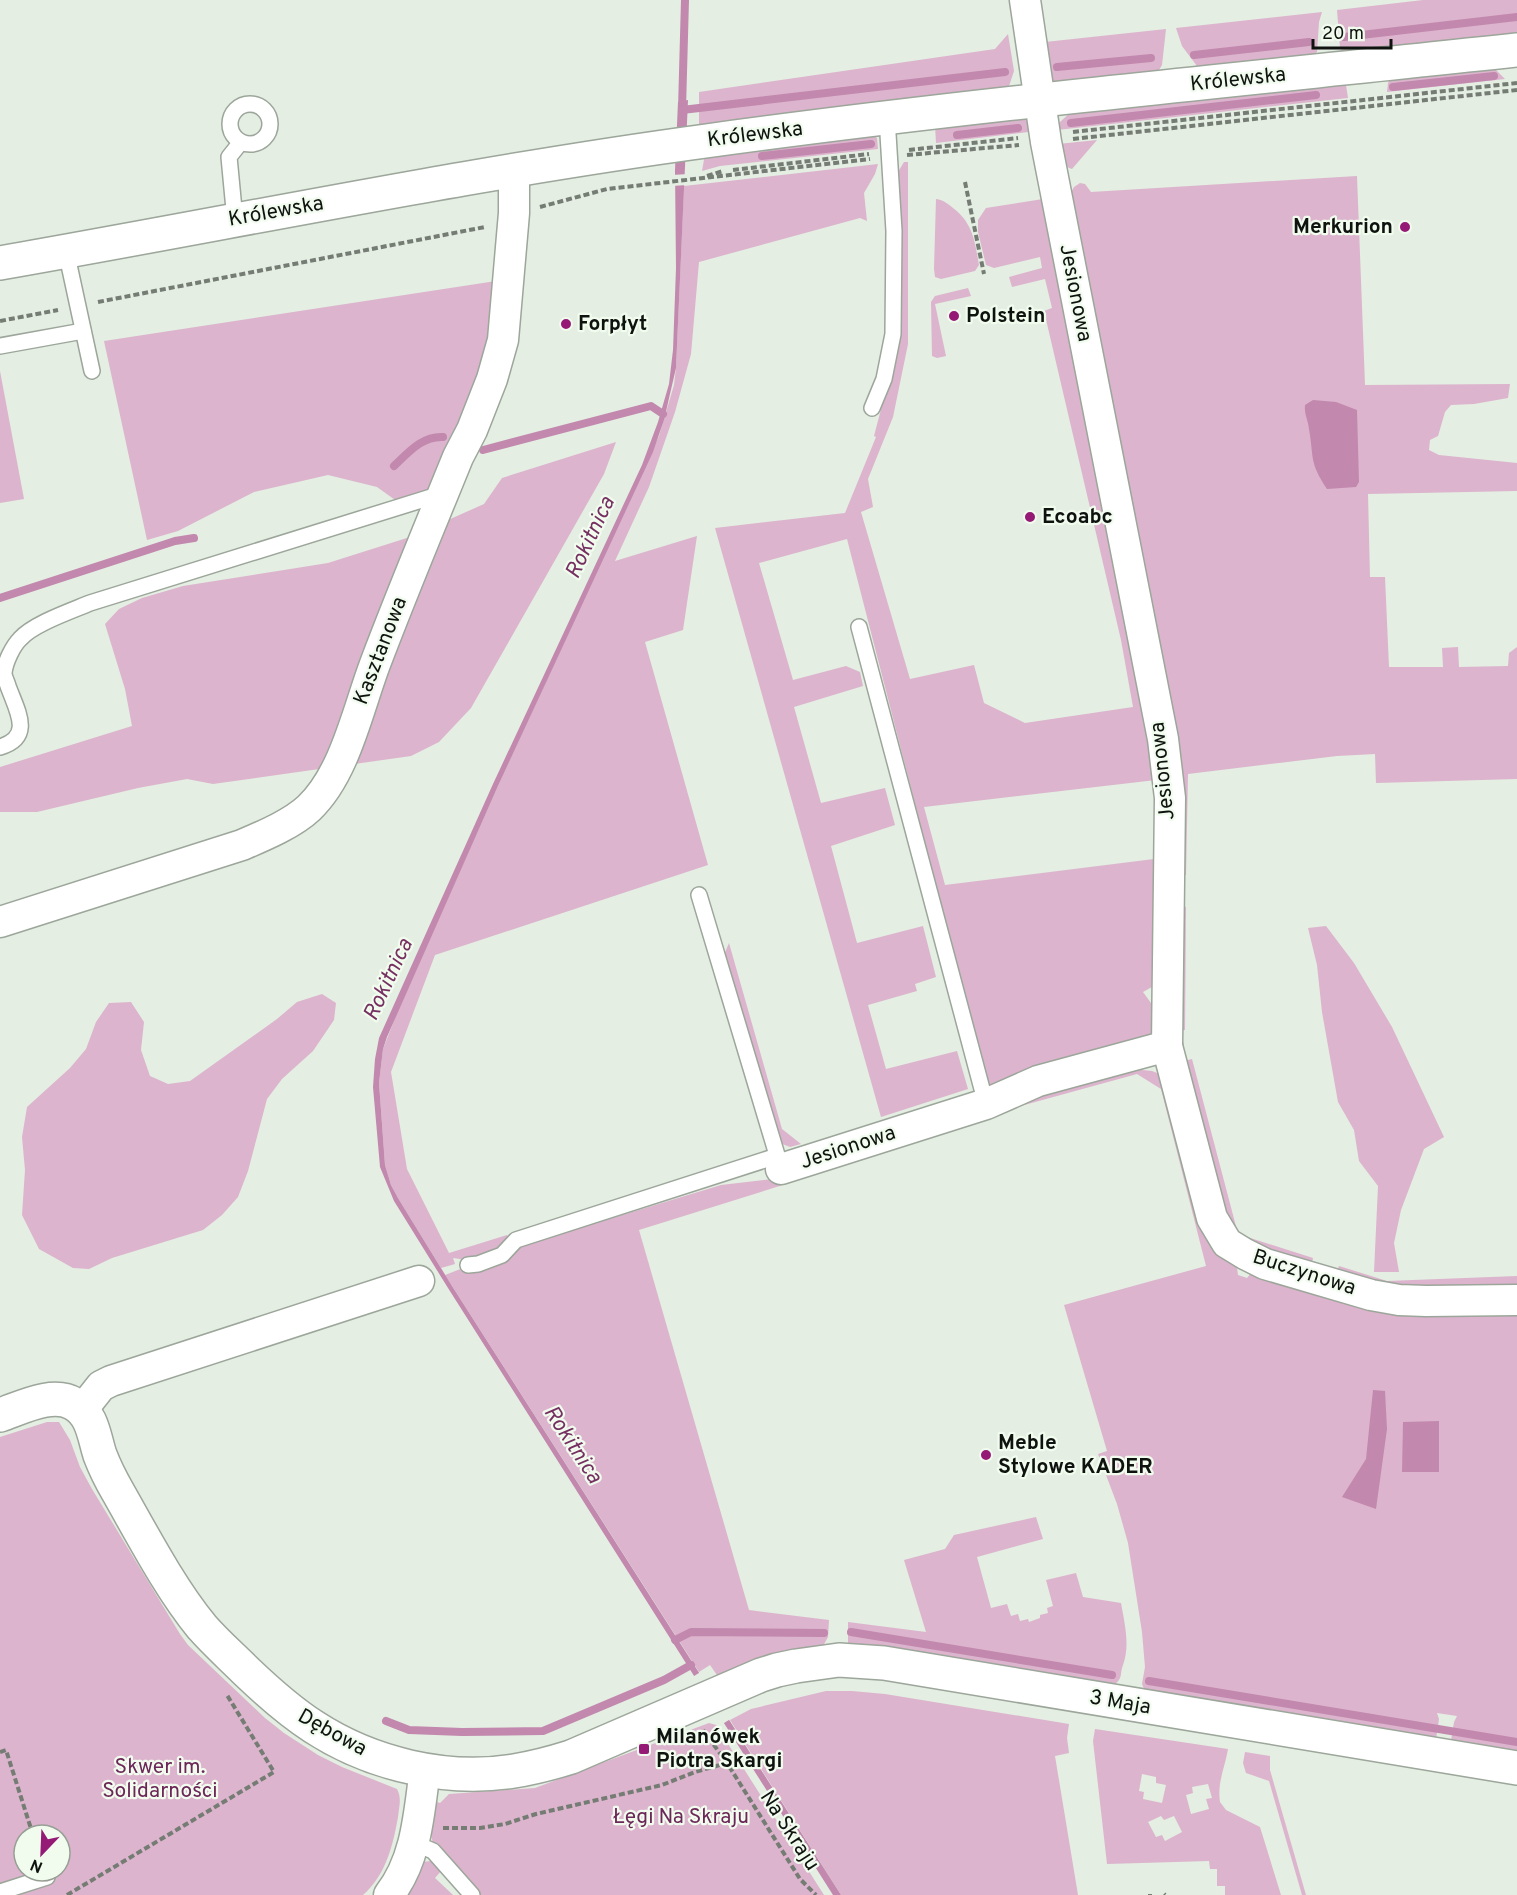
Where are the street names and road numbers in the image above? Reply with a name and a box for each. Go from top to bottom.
street label: Królewska [1189,62,1287,98]
street label: Królewska [706,116,804,154]
street label: Królewska [226,190,326,234]
street label: Jesionowa [1052,242,1098,344]
street label: Kasztanowa [348,593,414,709]
street label: Jesionowa [1144,720,1182,822]
street label: Jesionowa [797,1120,899,1176]
street label: Buczynowa [1249,1244,1359,1302]
street label: 3 Maja [1087,1684,1153,1722]
street label: Dębowa [293,1703,371,1763]
street label: Na Skraju [753,1786,825,1876]

